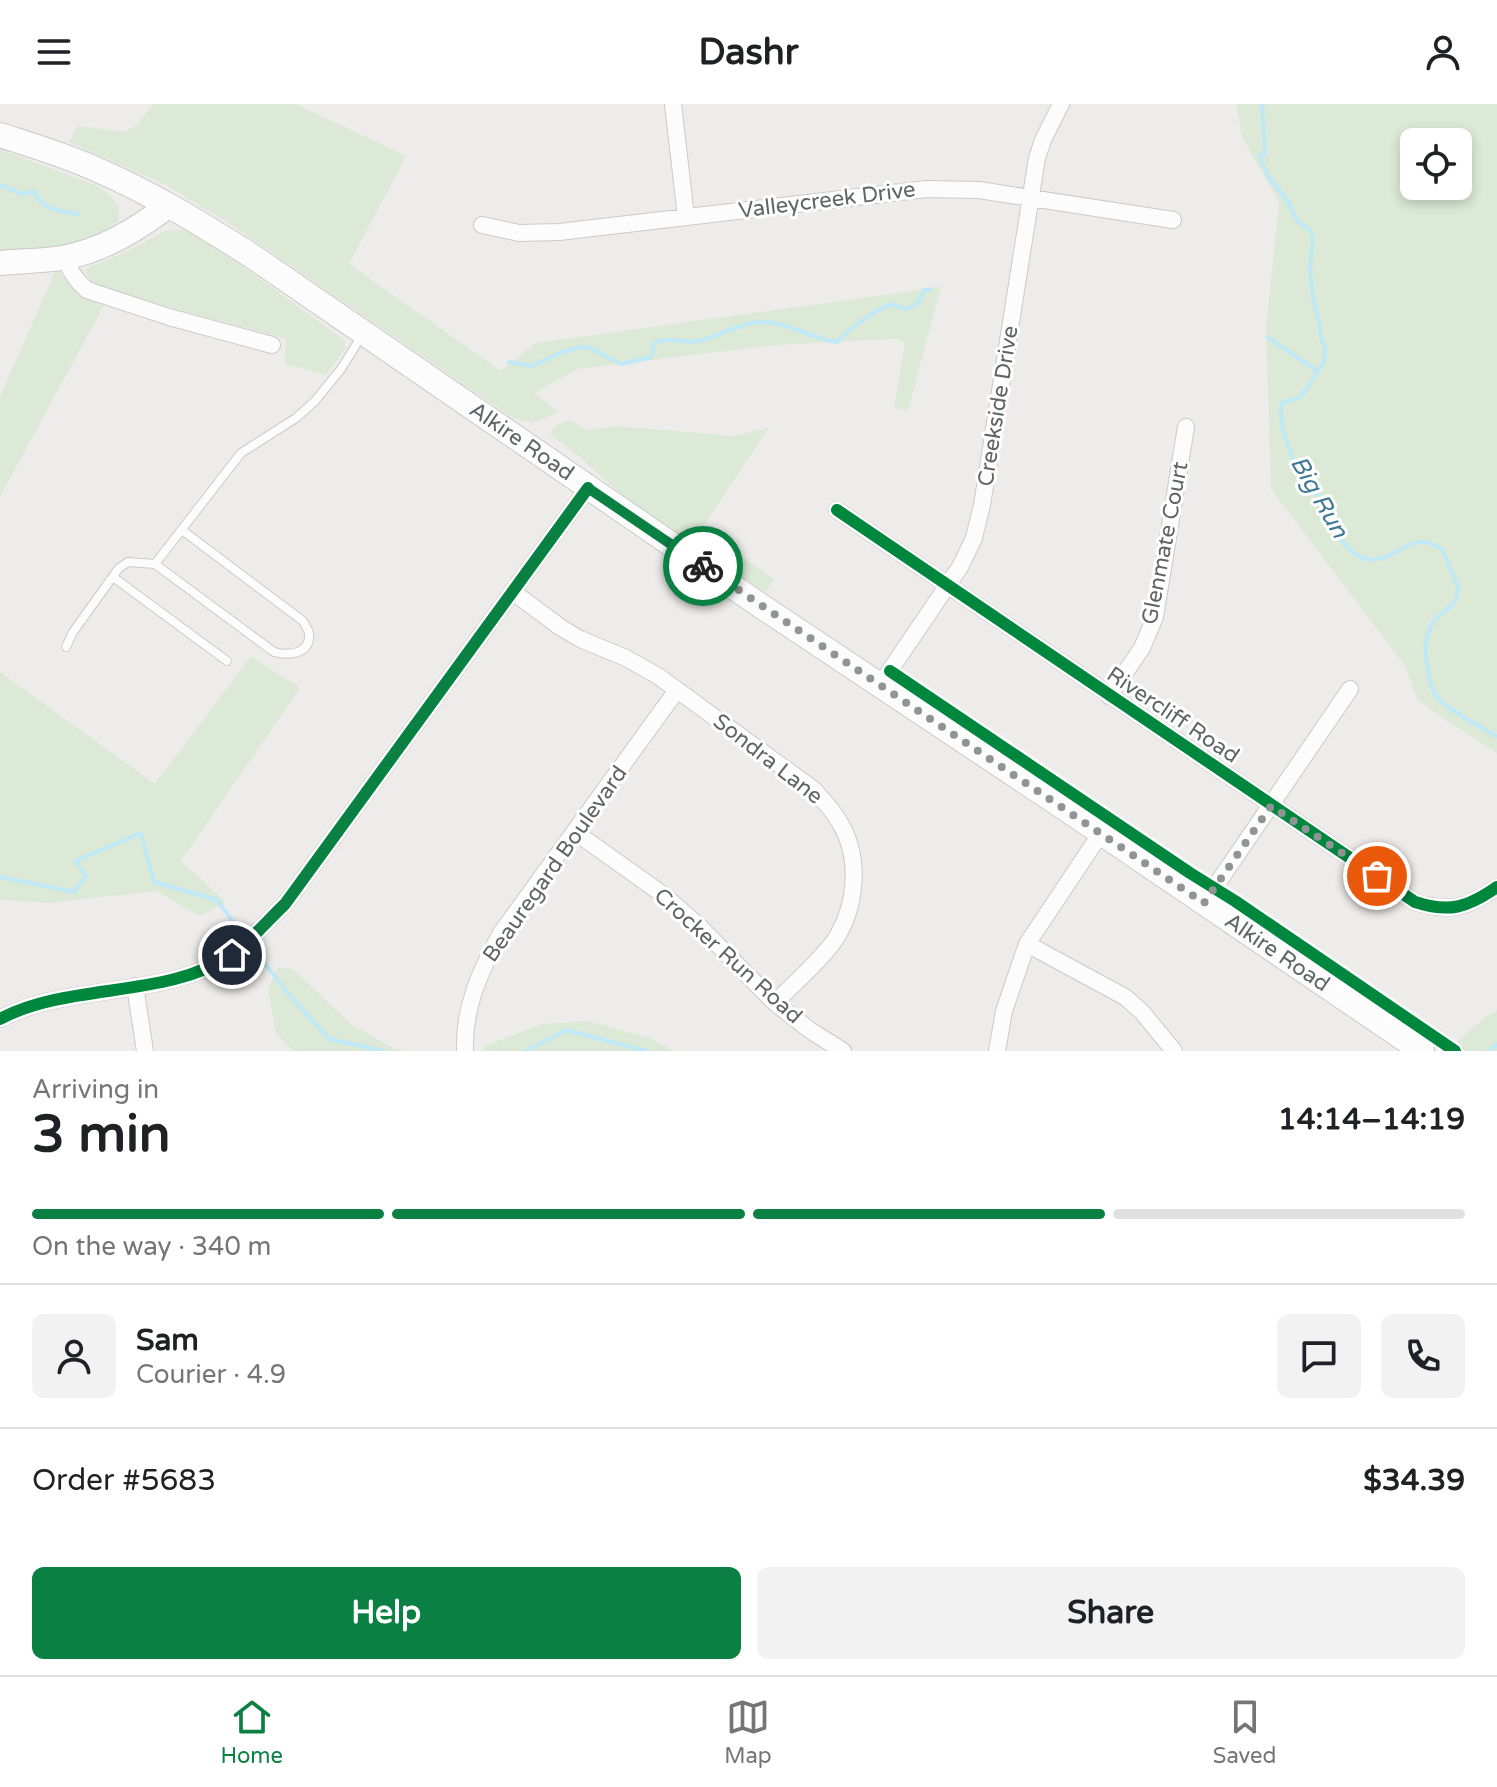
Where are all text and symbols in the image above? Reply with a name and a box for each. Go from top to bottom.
icon: menu [32,30,76,74]
icon: person [1421,30,1465,74]
text: Dashr [699,31,798,74]
map controls [1400,128,1472,200]
button: locate [1400,128,1472,200]
street label: Valleycreek Drive [737,176,917,224]
street label: Creekside Drive [972,324,1024,488]
street label: Alkire Road [465,396,579,486]
water label: Big Run [1284,451,1355,544]
street label: Glenmate Court [1136,459,1194,627]
courier [663,526,743,606]
icon: bike [681,544,725,588]
street label: Rivercliff Road [1102,661,1244,769]
street label: Sondra Lane [708,708,828,810]
street label: Beauregard Boulevard [477,761,633,967]
pin [1343,842,1411,910]
icon: bag [1355,854,1399,898]
street label: Crocker Run Road [649,883,807,1029]
street label: Alkire Road [1220,908,1334,997]
pin [198,921,266,989]
icon: home [210,933,254,977]
text: Arriving in [32,1074,159,1105]
text: 14:14–14:19 [1278,1101,1465,1138]
text: 3 min [32,1103,171,1166]
text: On the way · 340 m [32,1231,271,1262]
button: person [32,1314,116,1398]
button: chat [1277,1314,1361,1398]
button: phone [1381,1314,1465,1398]
text: Sam [136,1322,199,1359]
text: Courier · 4.9 [136,1359,286,1390]
text: Order #5683 [32,1462,216,1499]
text: $34.39 [1363,1462,1465,1499]
button: Help [32,1567,741,1659]
button: Share [757,1567,1465,1659]
tab: Home [221,1695,283,1769]
tab: Map [724,1695,772,1769]
tab: Saved [1213,1695,1276,1769]

